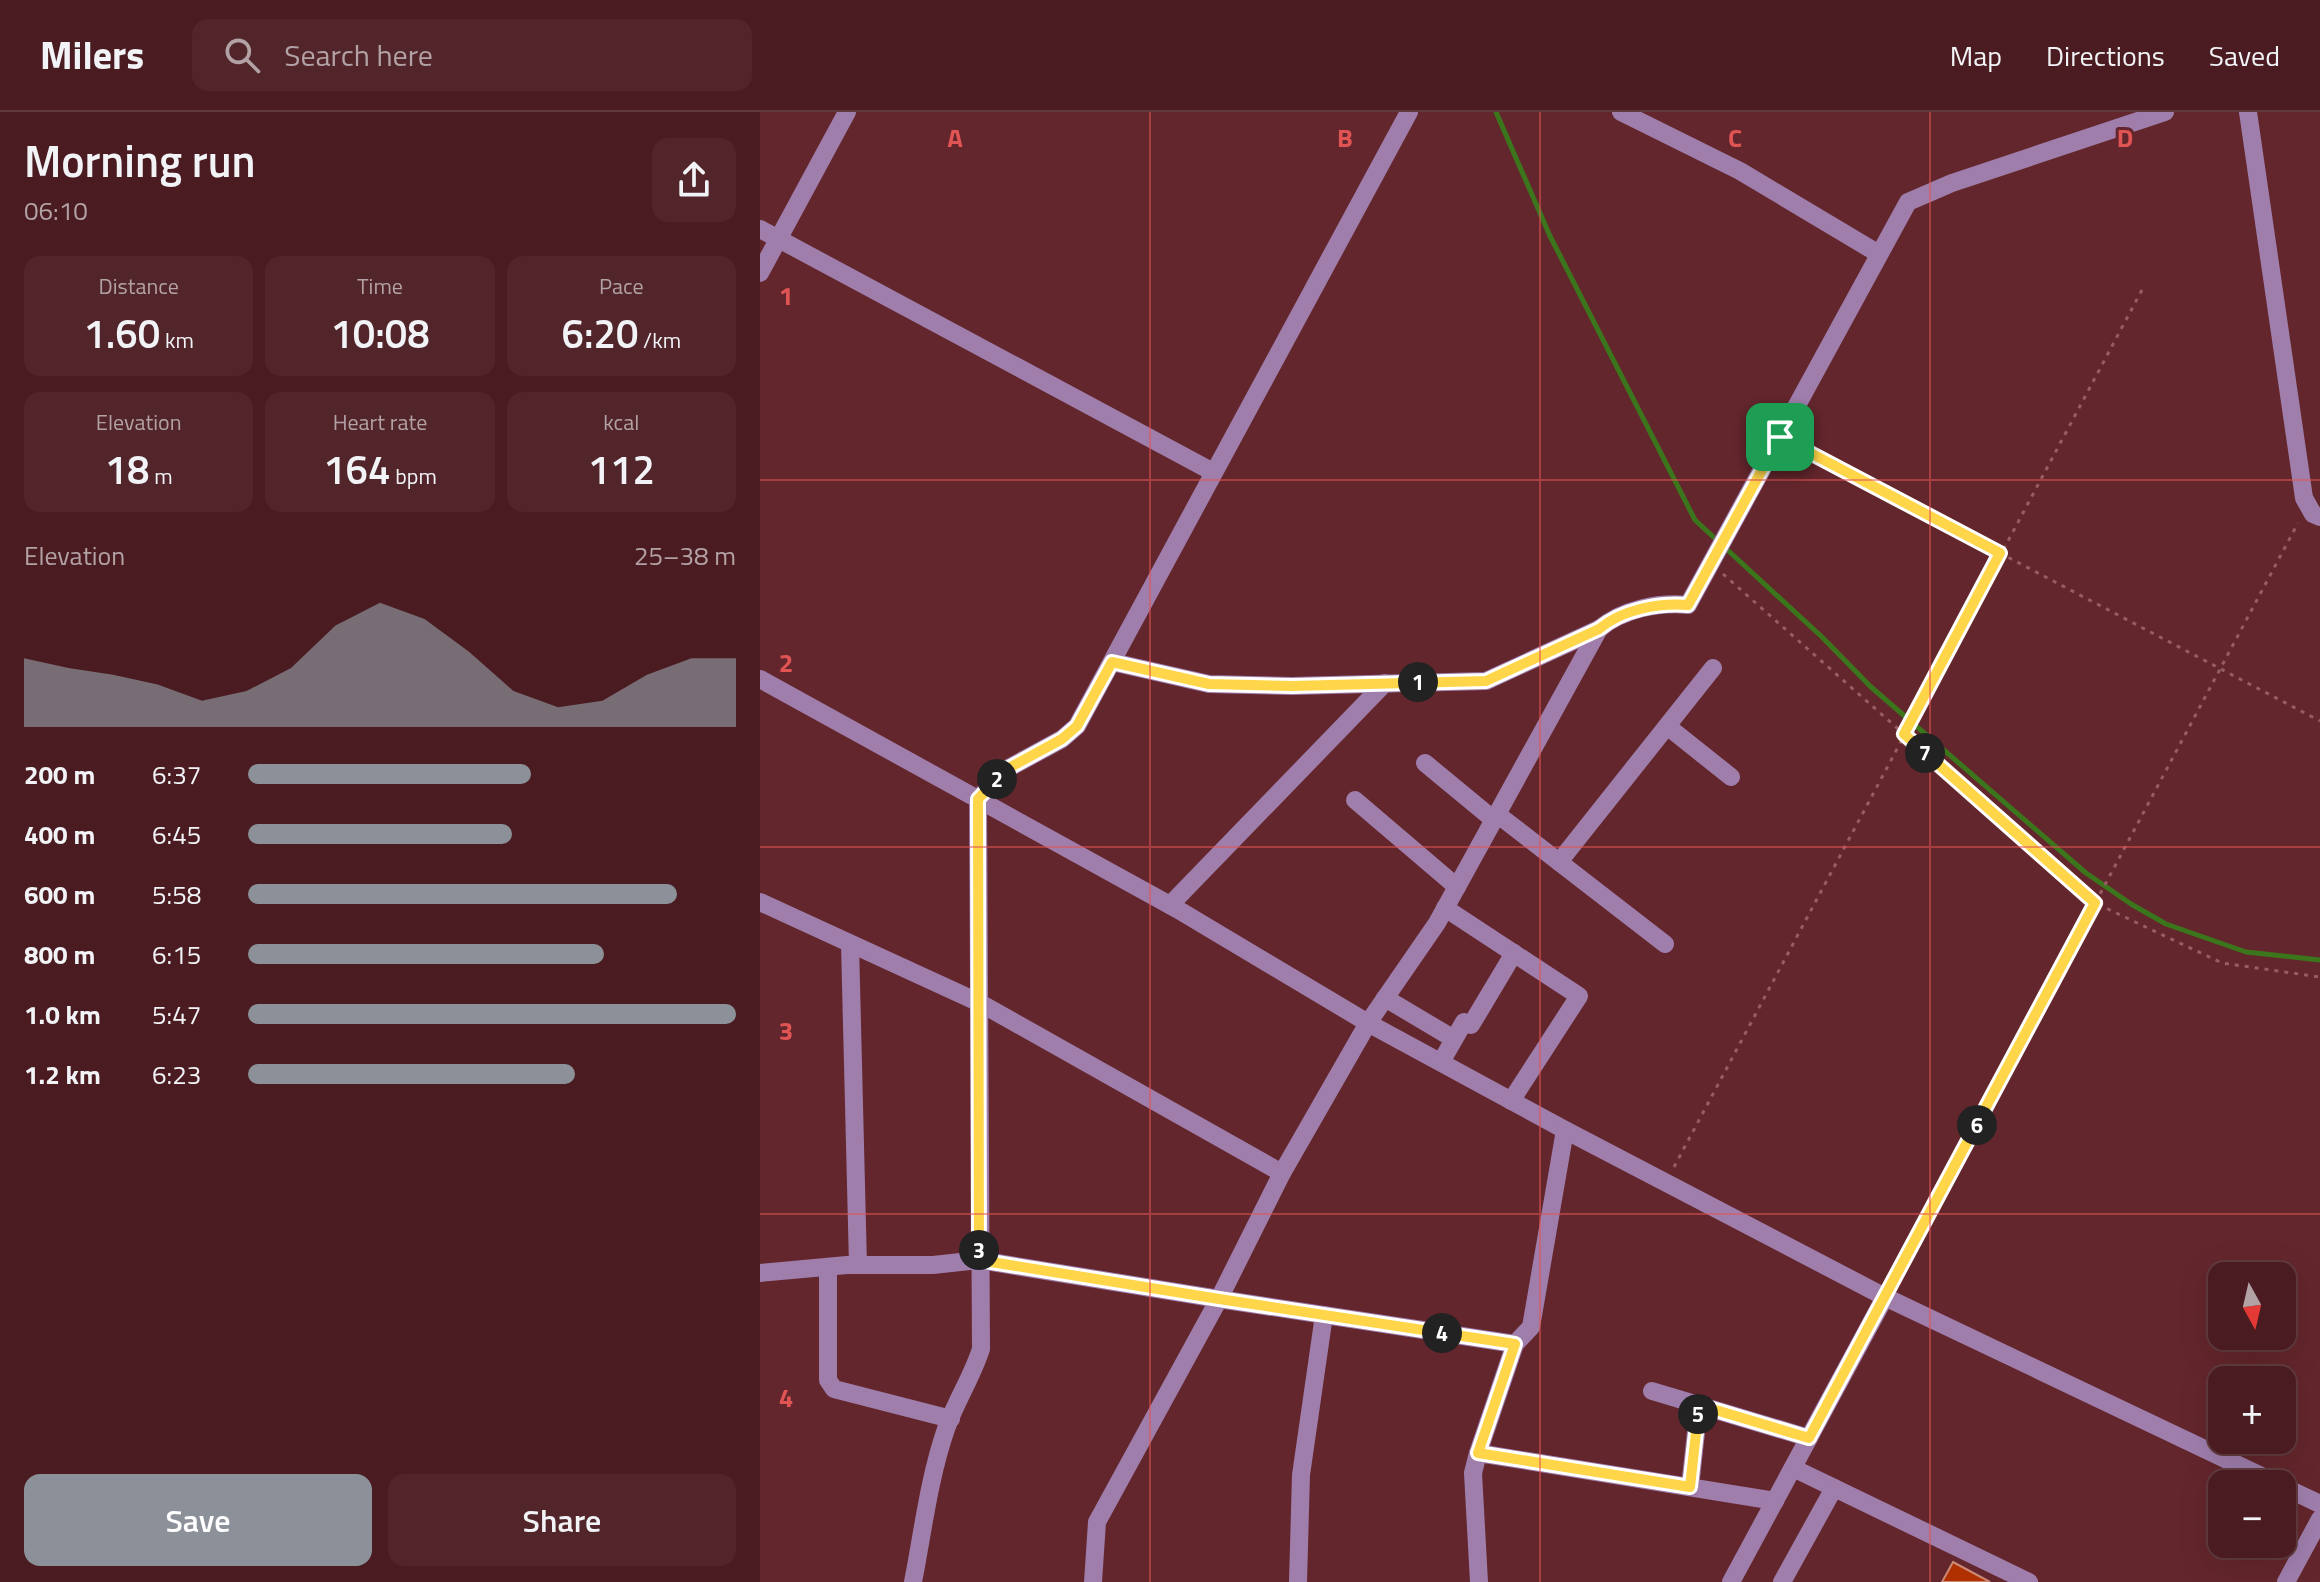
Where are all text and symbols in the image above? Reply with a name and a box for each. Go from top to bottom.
search box [192,19,752,91]
text: Milers [40,26,144,84]
text: Search here [284,32,433,78]
icon: search [220,33,264,77]
text: Map [1950,34,2002,77]
text: Directions [2046,34,2165,77]
text: Saved [2209,34,2280,77]
text: A [947,118,963,157]
text: B [1337,118,1353,157]
text: C [1728,118,1742,157]
text: D [2117,118,2133,157]
text: Morning run [24,127,256,194]
button: share [652,138,736,222]
text: 06:10 [24,191,88,230]
text: Distance [98,269,179,303]
text: Time [357,269,403,303]
text: Pace [599,269,644,303]
text: 1 [779,276,793,315]
text: 1.60 [83,303,160,364]
text: 10:08 [330,303,430,364]
text: 6:20 [562,303,638,364]
text: km [160,323,194,357]
text: /km [638,323,681,357]
pin [1746,403,1814,471]
text: Elevation [96,405,181,439]
text: Heart rate [333,405,427,439]
text: kcal [603,405,639,439]
icon: arrive [1758,415,1802,459]
text: 18 [105,439,149,500]
text: 164 [323,439,390,500]
text: 112 [588,439,655,500]
text: m [149,459,173,493]
text: bpm [390,459,437,493]
text: Elevation [24,536,125,575]
text: 25–38 m [634,536,736,575]
text: 2 [779,643,793,682]
pin: 1 [1398,662,1438,702]
text: 1 [1412,665,1424,699]
pin: 7 [1905,733,1945,773]
text: 7 [1919,736,1931,770]
text: 200 m [24,755,95,794]
text: 6:37 [152,755,201,794]
pin: 2 [977,759,1017,799]
text: 2 [991,762,1003,796]
text: 400 m [24,815,95,854]
text: 6:45 [152,815,201,854]
text: 600 m [24,875,95,914]
text: 5:58 [152,875,201,914]
text: 800 m [24,935,95,974]
text: 6:15 [152,935,201,974]
text: 1.0 km [24,995,101,1034]
text: 5:47 [152,995,201,1034]
text: 3 [779,1011,793,1050]
text: 1.2 km [24,1055,101,1094]
text: 6:23 [152,1055,201,1094]
pin: 6 [1957,1105,1997,1145]
text: 6 [1971,1108,1983,1142]
pin: 3 [959,1230,999,1270]
text: 3 [973,1233,985,1267]
north arrow [2208,1262,2296,1350]
map controls [2208,1262,2296,1558]
pin: 4 [1422,1313,1462,1353]
text: 4 [1436,1316,1448,1350]
button: + [2208,1366,2296,1454]
text: 4 [779,1378,793,1417]
pin: 5 [1678,1394,1718,1434]
text: 5 [1692,1397,1704,1431]
button: − [2208,1470,2296,1558]
button: Save [24,1474,372,1566]
button: Share [388,1474,736,1566]

